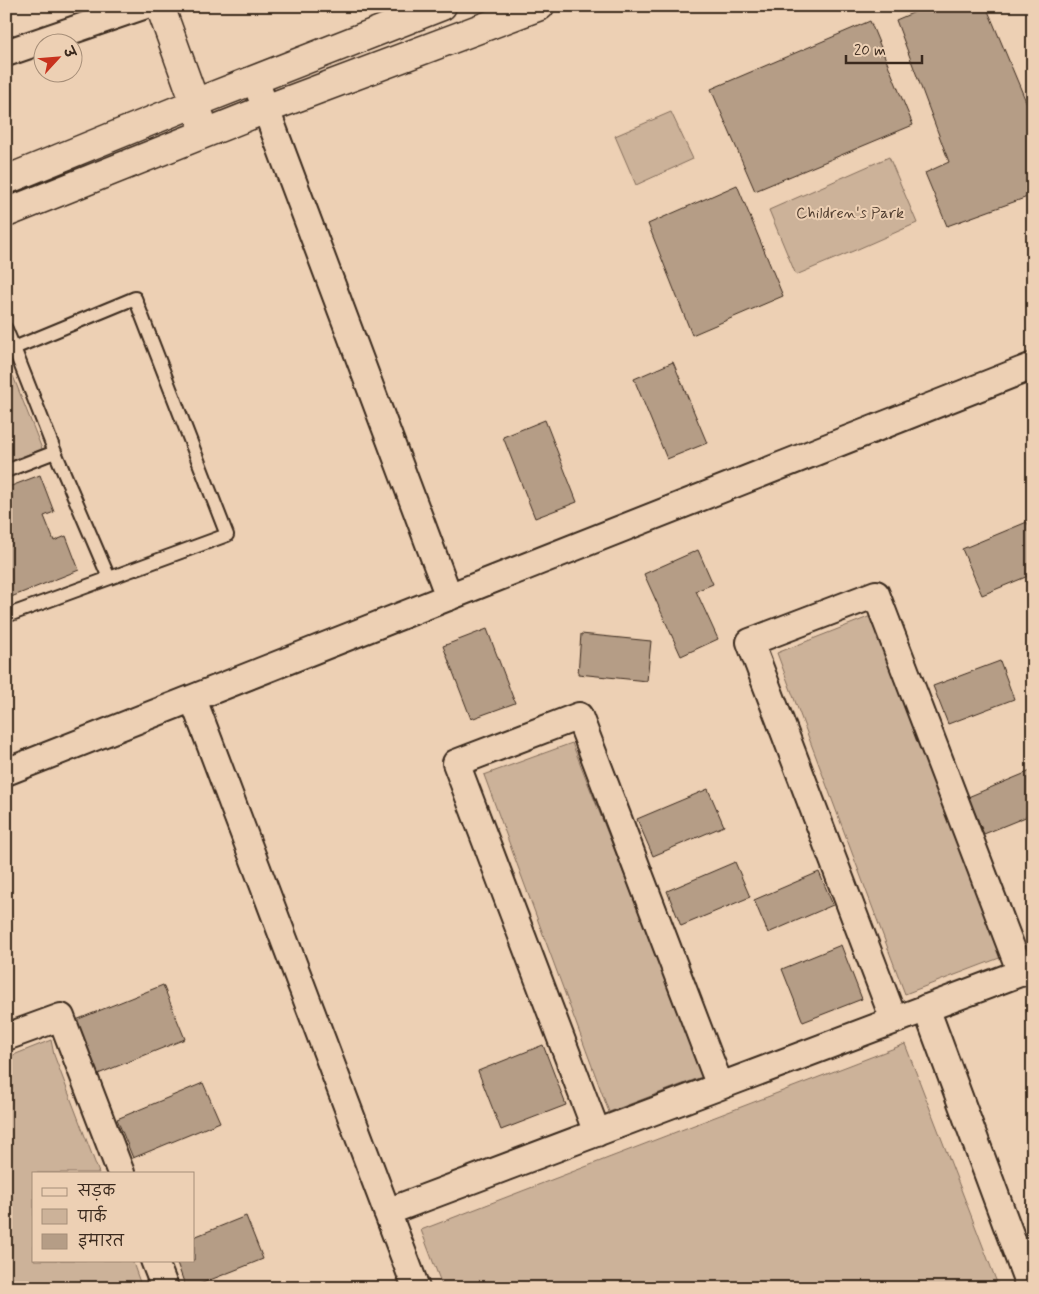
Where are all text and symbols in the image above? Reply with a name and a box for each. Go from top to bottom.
north arrow [32,32,82,82]
scale bar [846,32,923,64]
text: 20 m [854,41,886,61]
text: उ [58,43,80,62]
park label: Children's Park [796,203,904,224]
legend [32,1172,195,1262]
text: सड़क [77,1182,116,1202]
text: पार्क [77,1205,108,1228]
text: इमारत [78,1232,125,1252]

